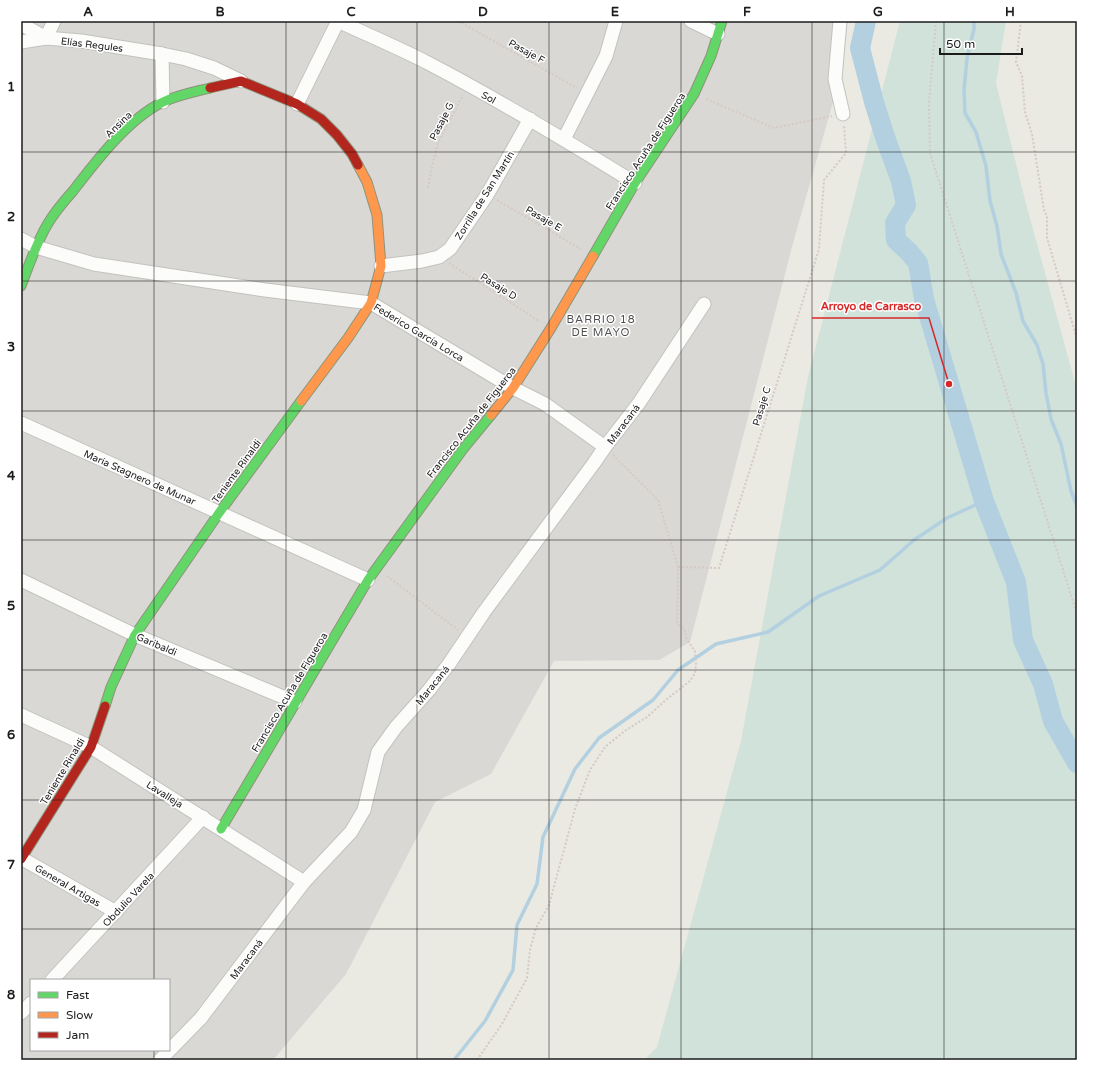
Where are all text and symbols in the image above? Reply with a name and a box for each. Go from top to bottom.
text: A [83,4,93,20]
text: B [215,4,225,20]
text: C [346,4,356,20]
text: D [478,4,488,20]
text: E [611,4,619,20]
text: F [743,4,751,20]
text: G [873,4,883,20]
text: H [1005,4,1015,20]
scale bar [940,30,1022,56]
street label: Elías Regules [60,35,124,55]
street label: Pasaje F [506,37,547,67]
text: 50 m [946,37,975,51]
text: 1 [7,79,15,95]
street label: Sol [479,89,498,107]
street label: Francisco Acuña de Figueroa [603,91,688,212]
street label: Pasaje G [427,101,457,142]
street label: Ansina [103,109,135,140]
street label: Zorrilla de San Martín [453,149,517,242]
street label: Pasaje E [523,204,564,234]
text: 2 [7,209,15,225]
street label: Pasaje D [478,271,519,303]
callout: Arroyo de Carrasco [812,295,929,318]
text: Arroyo de Carrasco [821,300,922,314]
street label: Federico García Lorca [371,301,466,365]
district label: BARRIO 18 DE MAYO [566,313,636,339]
text: 3 [7,339,15,355]
street label: Francisco Acuña de Figueroa [425,365,519,480]
street label: Pasaje C [750,385,774,427]
street label: Maracaná [605,402,643,447]
street label: Teniente Rinaldi [210,437,264,506]
street label: María Stagnero de Munar [82,448,198,508]
text: 4 [7,468,16,484]
text: 5 [7,598,15,614]
street label: Garibaldi [135,631,179,659]
street label: Francisco Acuña de Figueroa [249,631,330,755]
street label: Maracaná [413,663,452,708]
text: 6 [7,727,15,743]
street label: Teniente Rinaldi [38,736,88,807]
street label: Lavalleja [144,779,185,811]
text: 7 [7,857,15,873]
street label: General Artigas [33,862,103,910]
street label: Obdulio Varela [101,870,157,929]
street label: Maracaná [228,937,266,982]
legend [30,979,170,1051]
text: 8 [7,987,15,1003]
text: Fast [66,988,90,1002]
text: Slow [66,1008,93,1022]
text: Jam [66,1028,89,1042]

